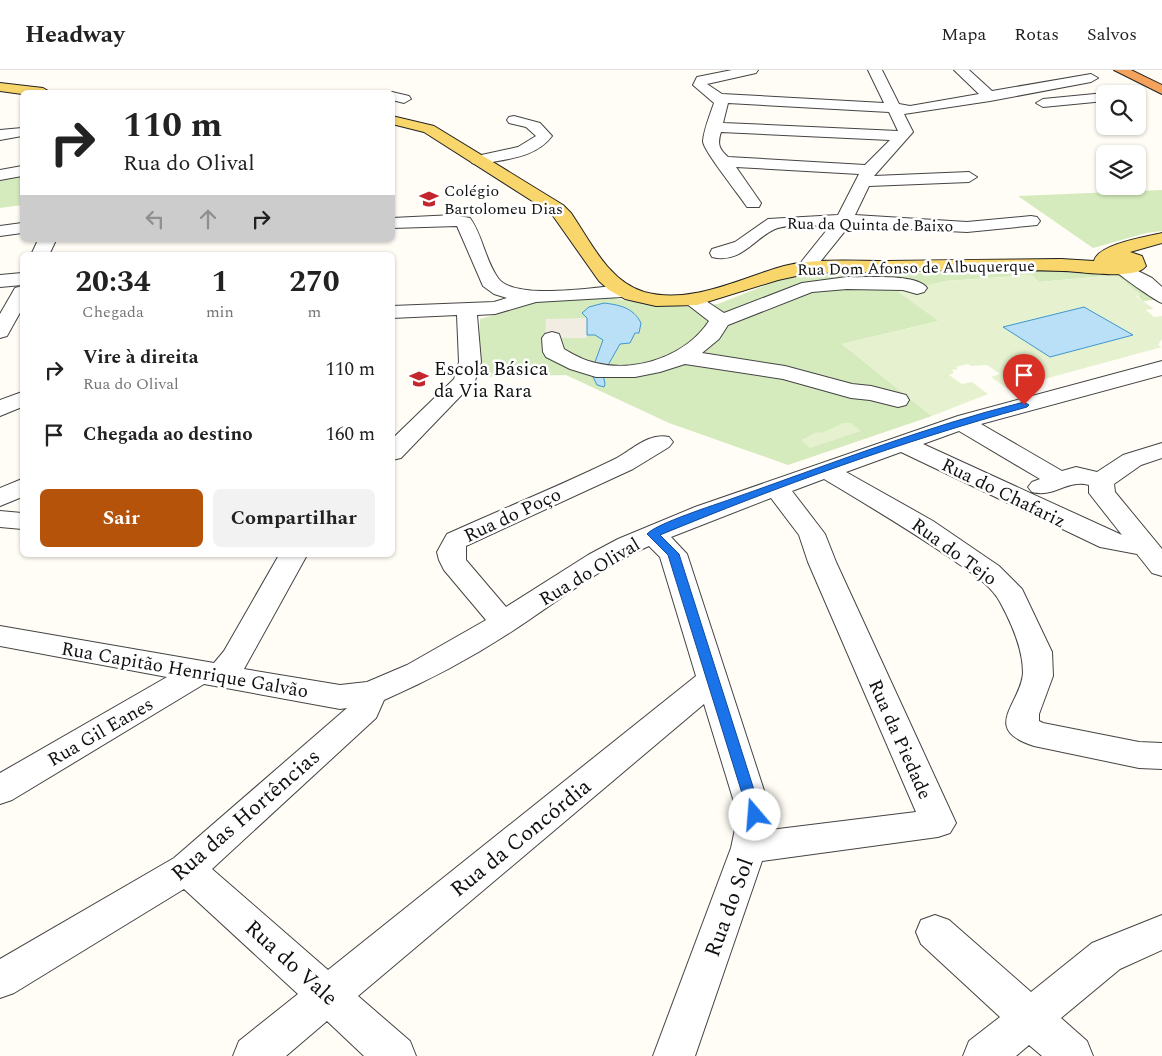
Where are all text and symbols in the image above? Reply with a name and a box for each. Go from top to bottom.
text: Headway [25,17,125,53]
text: Mapa [941,21,986,48]
text: Rotas [1014,21,1059,48]
text: Salvos [1087,21,1137,48]
map controls [1096,85,1146,195]
button: search [1096,85,1146,135]
text: 110 m [123,99,222,152]
icon: right [40,110,105,175]
button: layers [1096,145,1146,195]
text: Rua do Olival [123,147,255,180]
place label: Colégio Bartolomeu Dias [444,179,563,221]
school or university icon: Colégio Bartolomeu Dias [418,188,440,210]
icon: left [141,205,169,233]
icon: ahead [194,205,222,233]
icon: right [247,205,275,233]
street label: Rua da Quinta de Baixo [787,212,953,238]
street label: Rua Dom Afonso de Albuquerque [797,254,1035,282]
text: 20:34 [75,259,151,305]
text: 1 [211,259,228,305]
text: 270 [289,259,340,305]
text: Chegada [82,300,144,324]
text: min [206,300,234,324]
text: m [308,300,321,324]
text: Vire à direita [83,343,199,372]
pin [1003,354,1045,405]
text: 110 m [325,355,375,384]
place label: Escola Básica da Via Rara [434,355,549,406]
icon: right [40,356,68,384]
icon: arrive [1010,361,1038,389]
school or university icon: Escola Básica da Via Rara [408,368,430,390]
text: Rua do Olival [83,372,179,396]
text: Chegada ao destino [83,420,253,449]
text: 160 m [325,420,375,449]
icon: arrive [40,421,68,449]
street label: Rua do Chafariz [936,451,1070,536]
street label: Rua do Poço [459,480,566,551]
button: Sair [40,489,203,547]
button: Compartilhar [213,489,375,547]
street label: Rua do Tejo [905,511,1003,593]
street label: Rua do Olival [534,531,646,614]
street label: Rua Capitão Henrique Galvão [59,634,311,707]
street label: Rua da Piedade [860,675,939,804]
street label: Rua Gil Eanes [42,690,159,774]
street label: Rua das Hortências [164,741,328,889]
street label: Rua da Concórdia [443,771,599,906]
position arrow [728,788,780,840]
street label: Rua do Sol [696,853,763,962]
street label: Rua do Vale [237,912,345,1014]

